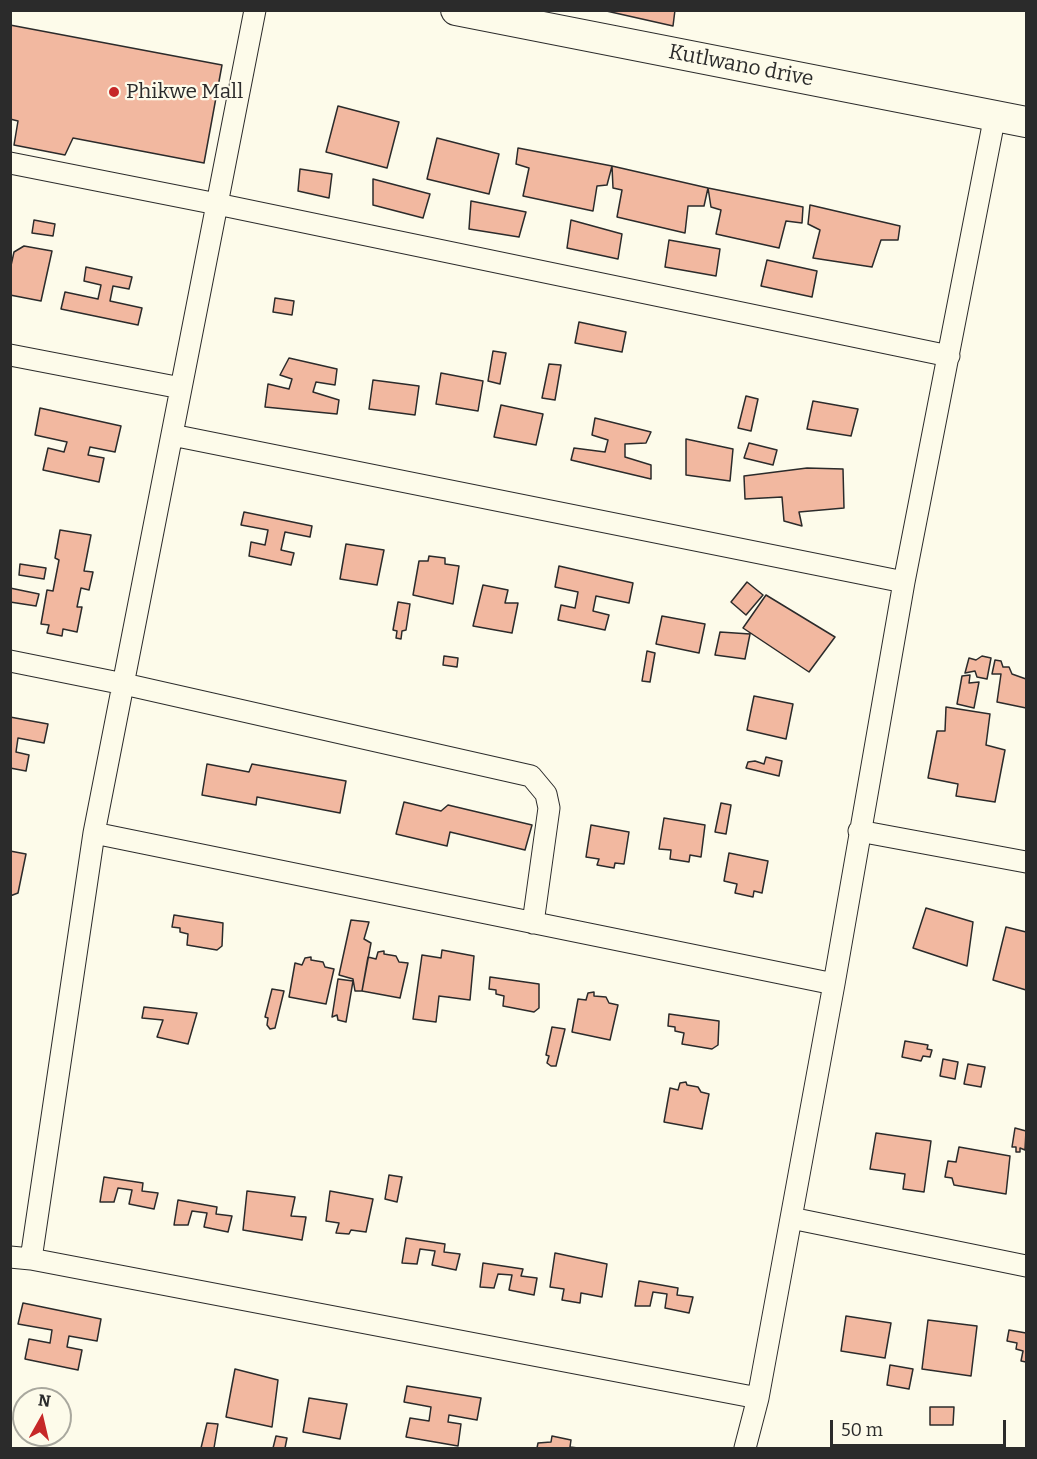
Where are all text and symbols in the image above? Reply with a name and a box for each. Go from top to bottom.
street label: Kutlwano drive [666,40,816,92]
place label: Phikwe Mall [126,79,243,105]
marker: Phikwe Mall [107,85,121,99]
north arrow [12,1387,72,1447]
text: N [37,1390,52,1411]
scale bar [833,1408,1008,1446]
text: 50 m [841,1419,883,1441]

